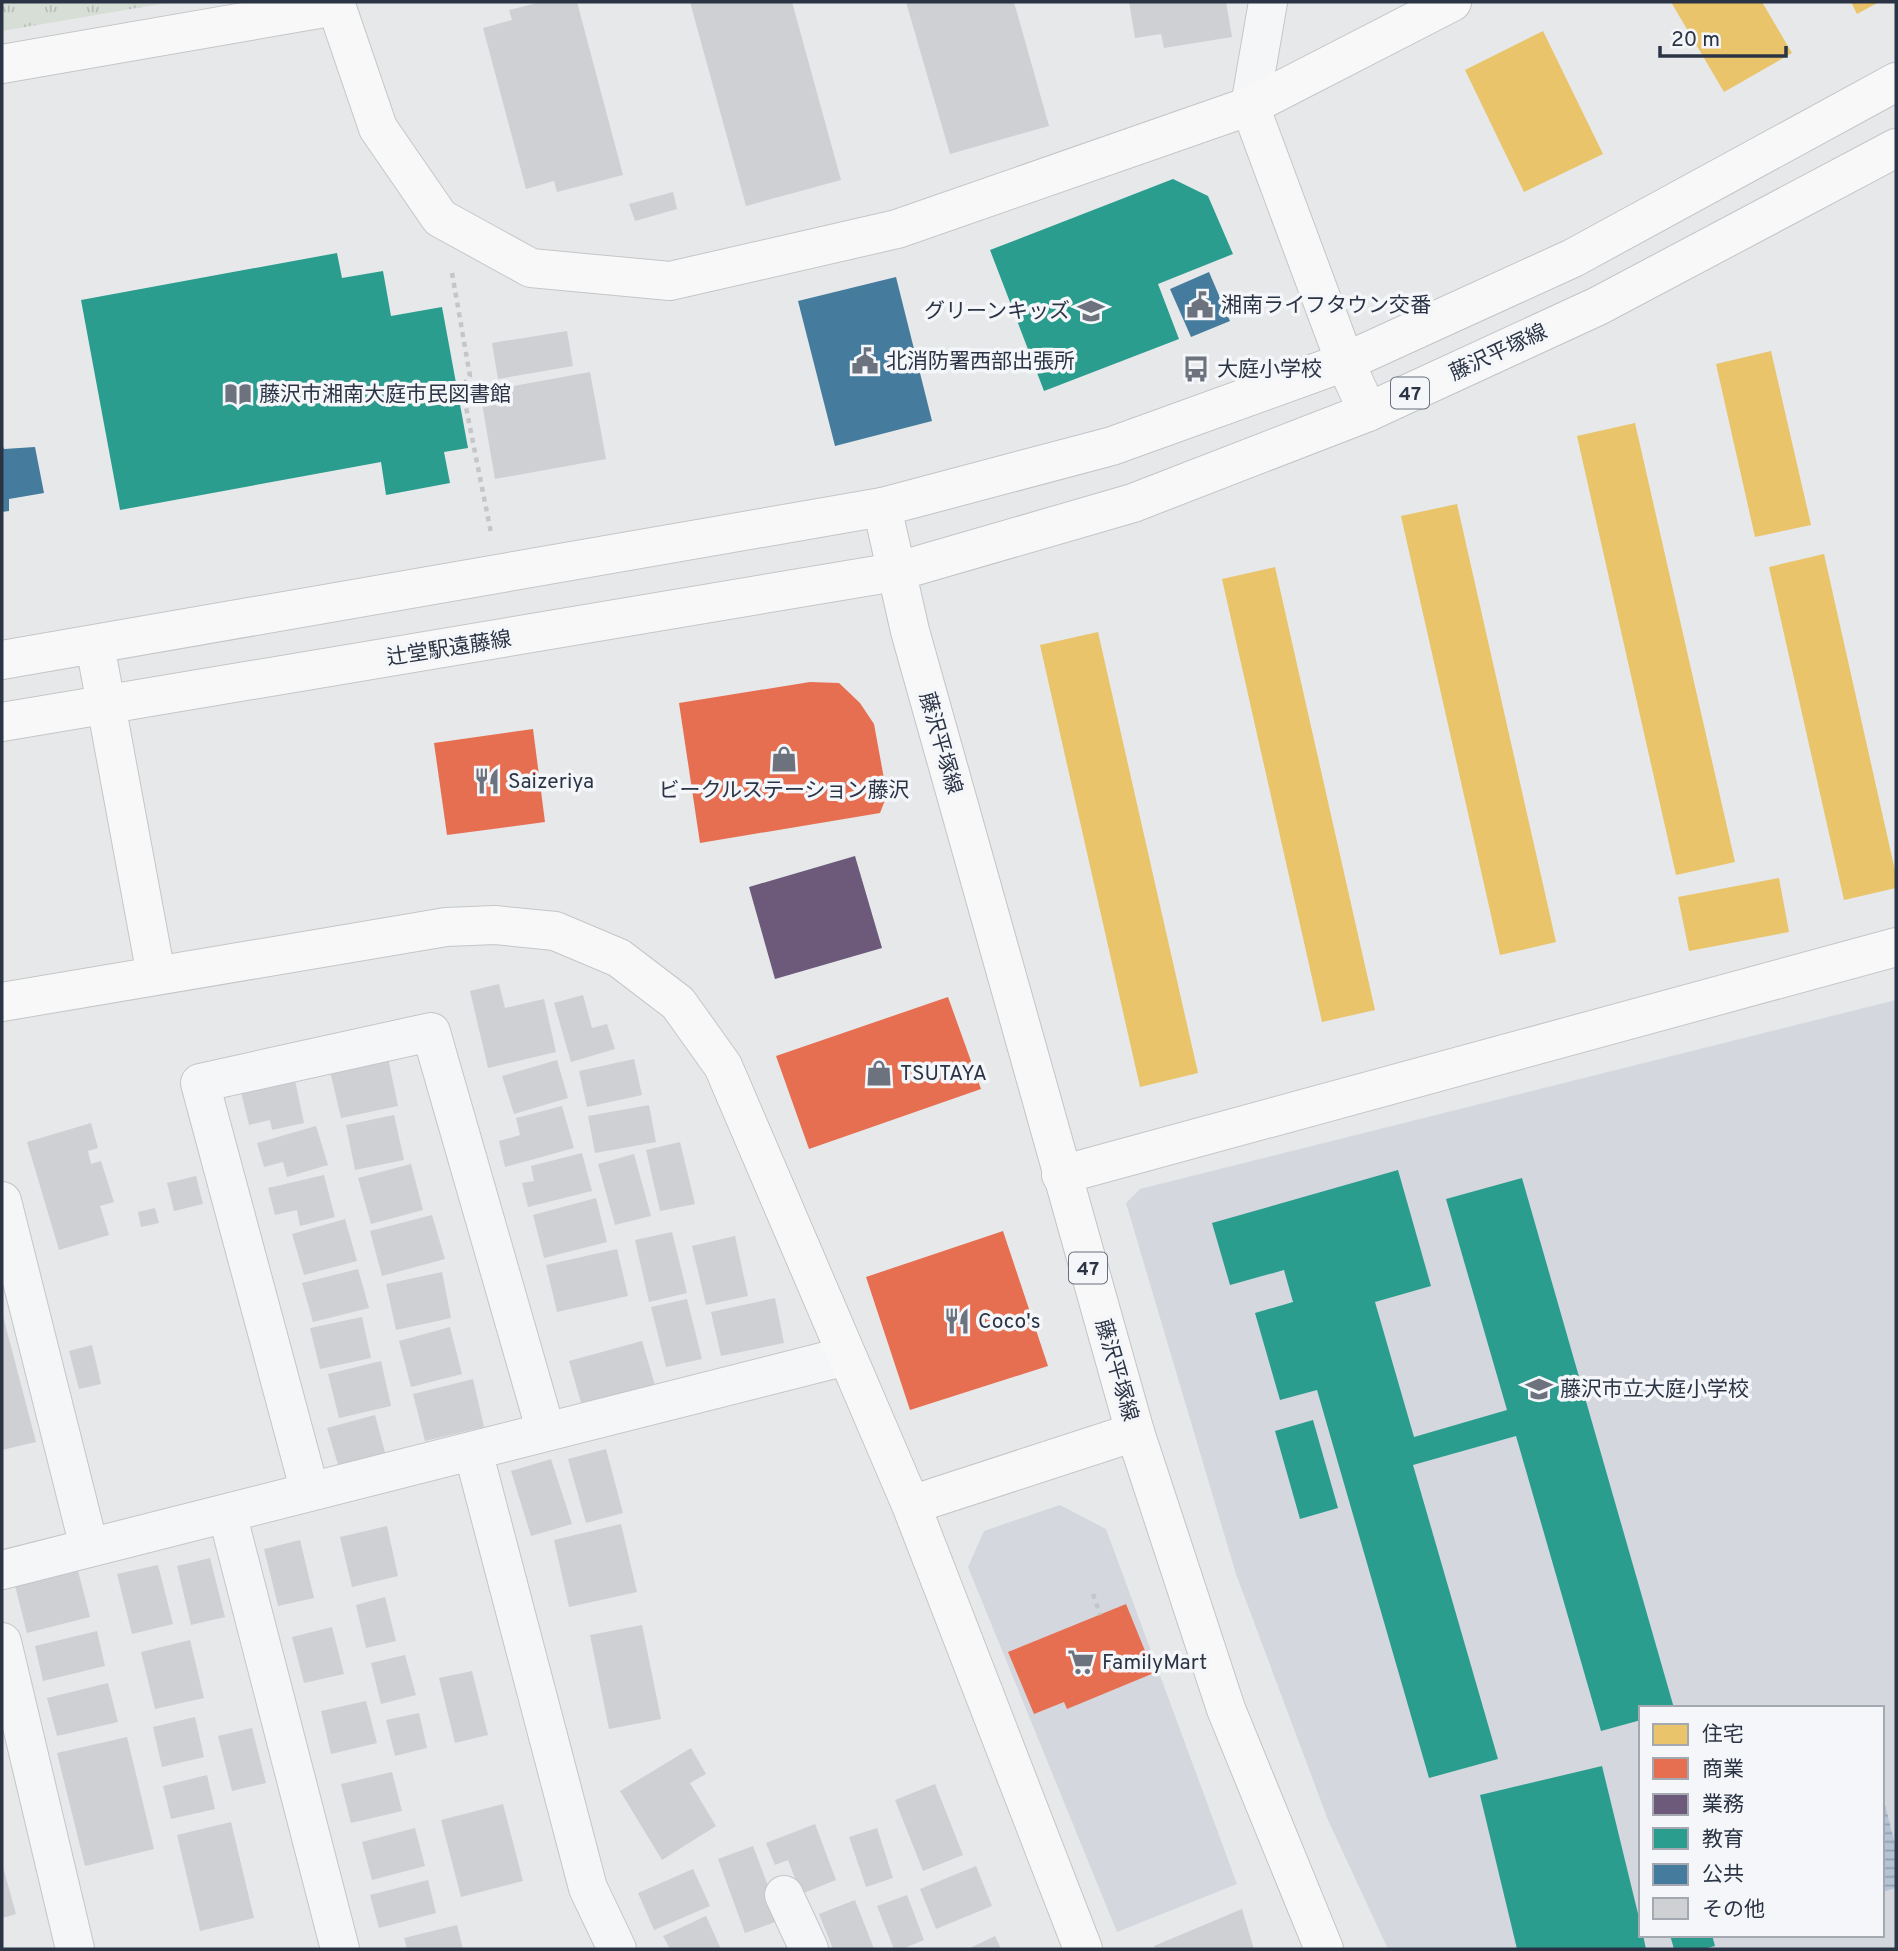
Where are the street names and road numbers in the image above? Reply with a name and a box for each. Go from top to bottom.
street label: 藤沢平塚線 [1445,319,1552,388]
road number: 47 [1391,378,1429,408]
street label: 辻堂駅遠藤線 [385,626,514,673]
street label: 藤沢平塚線 [912,689,967,798]
road number: 47 [1069,1252,1107,1284]
street label: 藤沢平塚線 [1088,1316,1143,1425]

